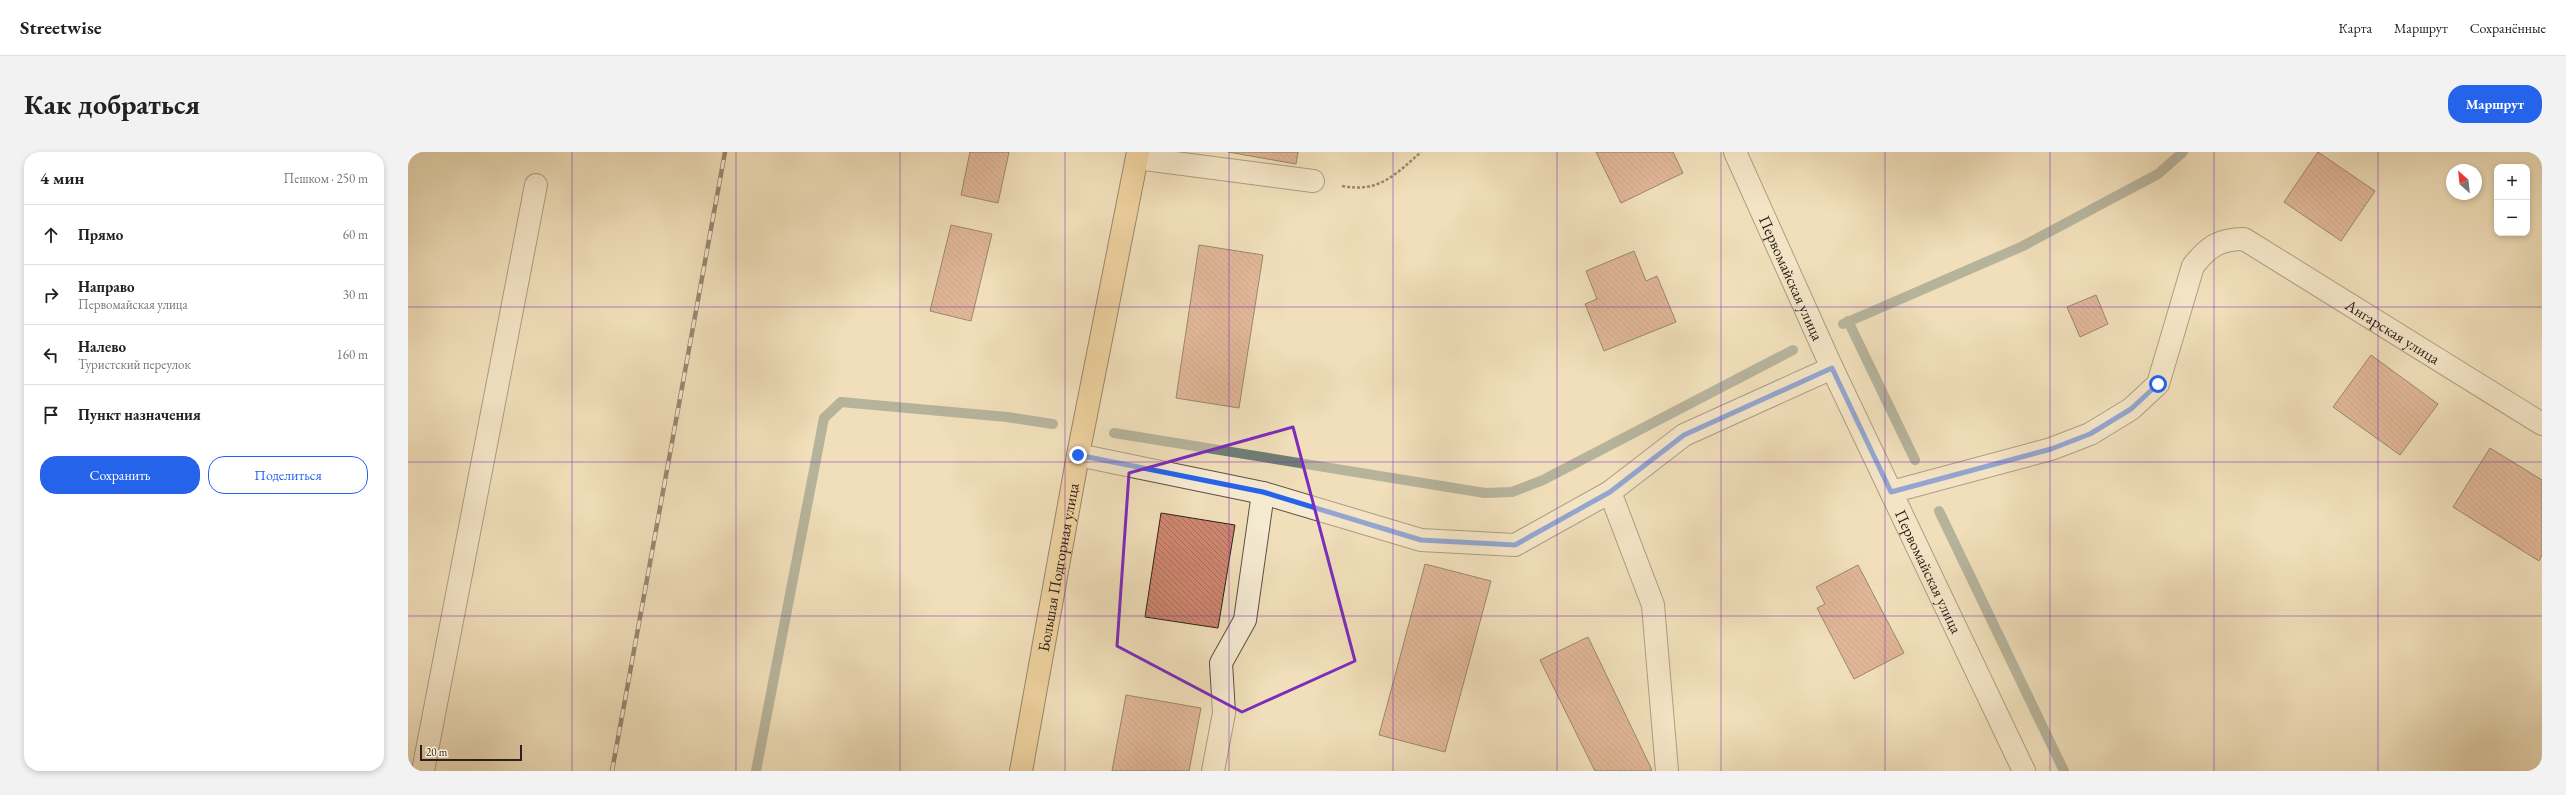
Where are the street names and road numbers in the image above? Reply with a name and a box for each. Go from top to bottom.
street label: Первомайская улица [1754,212,1829,345]
street label: Ангарская улица [2340,294,2444,369]
street label: Большая Подгорная улица [1033,481,1084,653]
street label: Первомайская улица [1890,506,1967,638]

